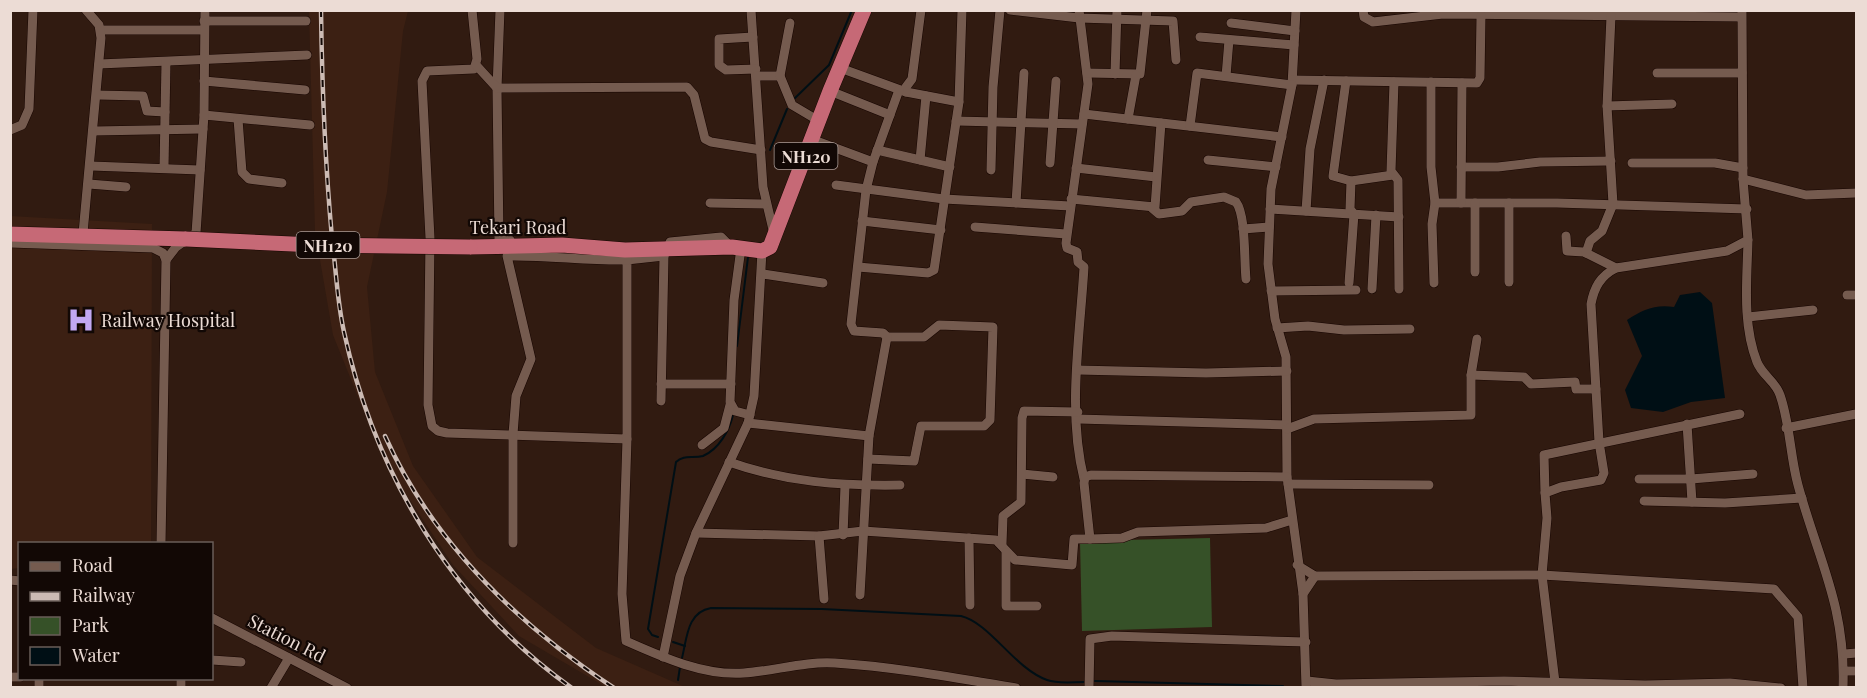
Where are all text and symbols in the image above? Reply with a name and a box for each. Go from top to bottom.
road number: NH120 [774,143,838,169]
street label: Tekari Road [470,215,567,239]
road number: NH120 [296,232,360,258]
hospital icon: Railway Hospital [66,305,96,335]
place label: Railway Hospital [101,308,235,332]
legend [18,542,213,680]
text: Road [72,553,113,577]
text: Railway [72,583,135,607]
street label: Station Rd [244,608,330,668]
text: Park [72,613,109,637]
text: Water [71,643,120,667]

